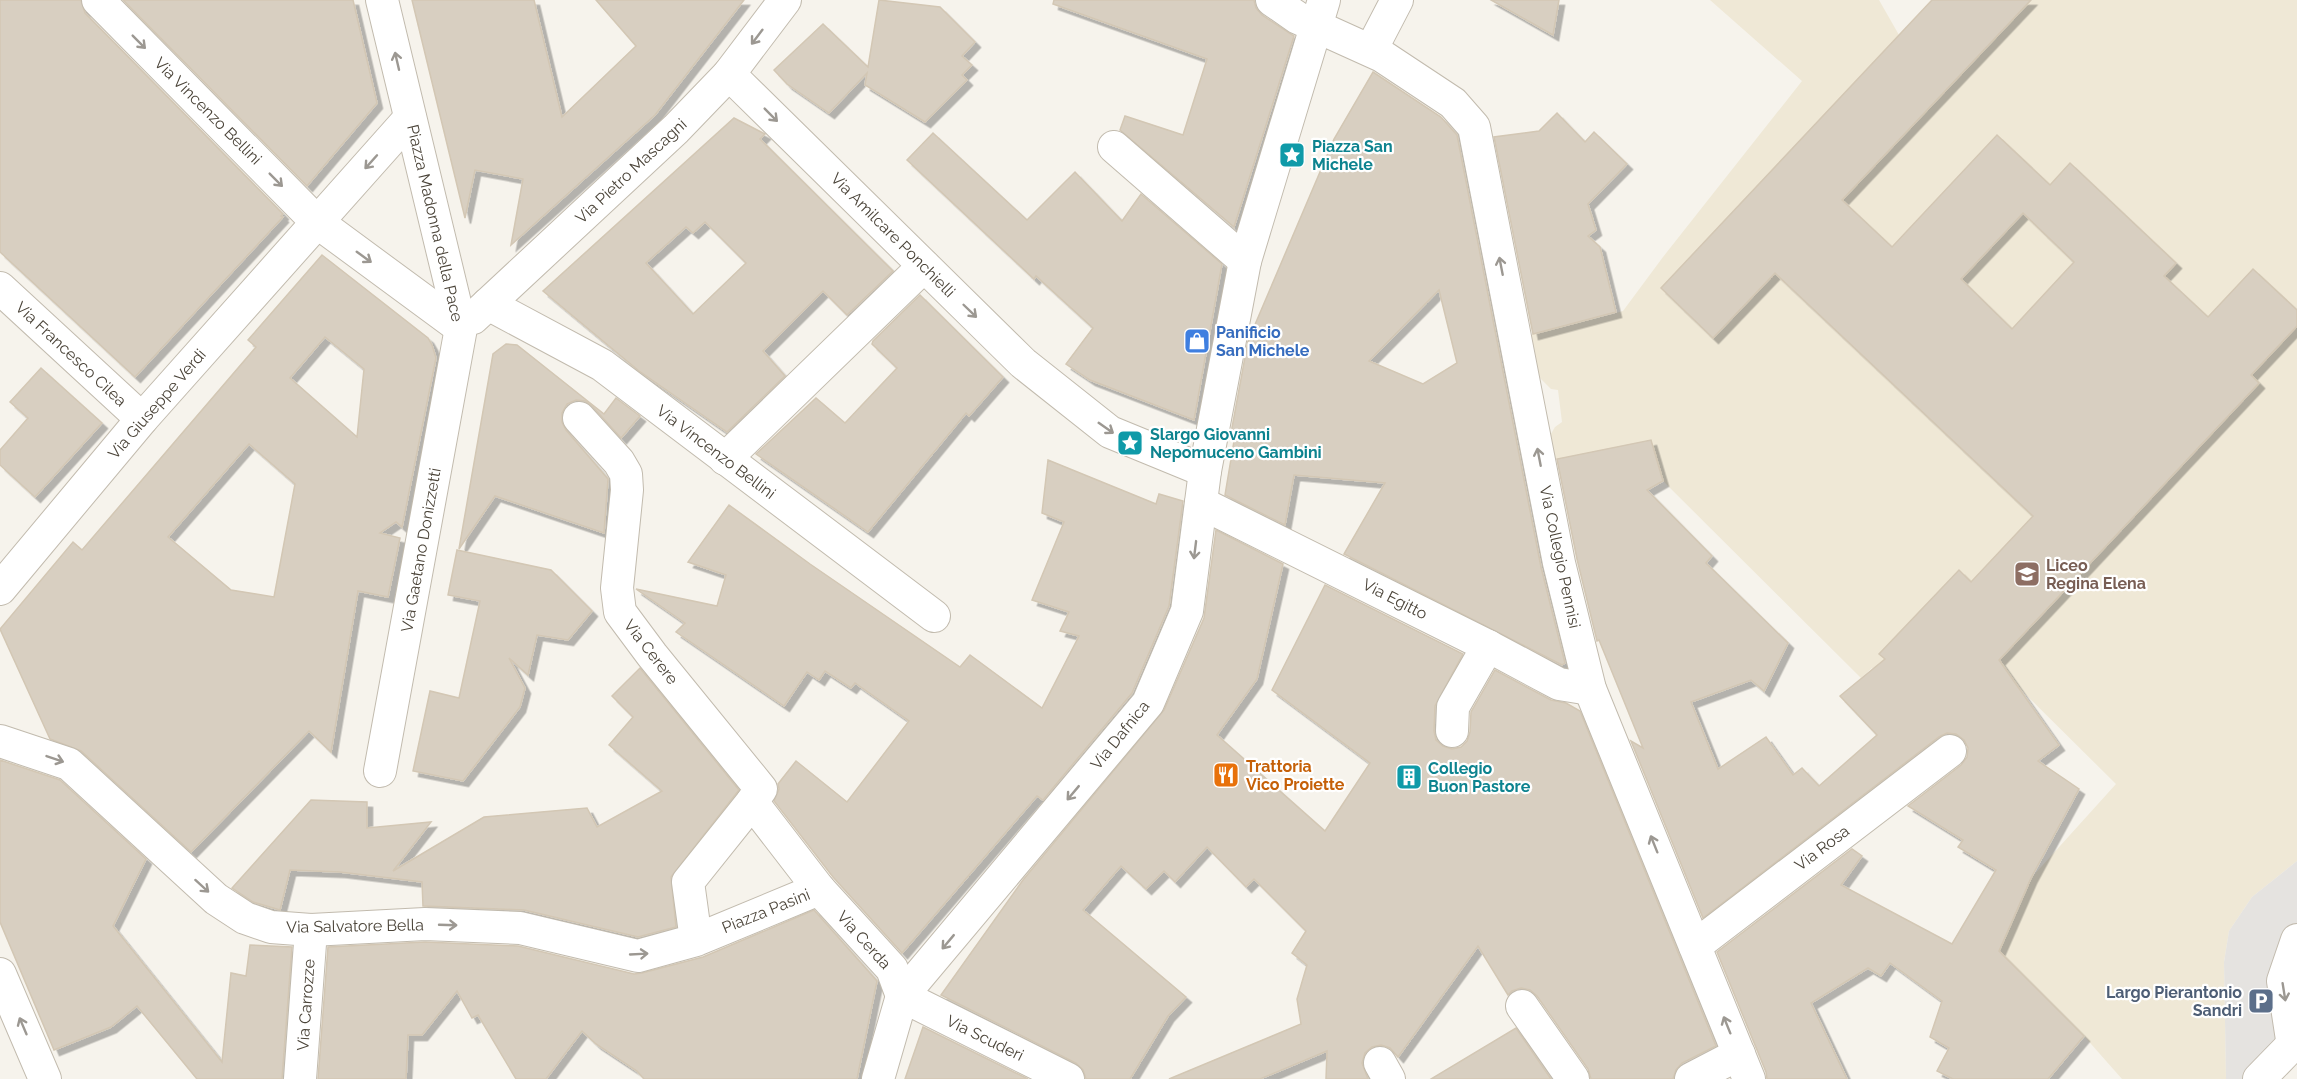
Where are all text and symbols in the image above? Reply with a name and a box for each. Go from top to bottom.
one-way arrow [751,29,764,45]
one-way arrow [132,34,146,49]
one-way arrow [390,52,402,71]
street label: Via Vincenzo Bellini [150,53,266,169]
one-way arrow [763,108,778,122]
street label: Via Pietro Mascagni [572,115,690,227]
street label: Piazza Madonna della Pace [403,123,467,323]
place label: Piazza San Michele [1312,137,1393,174]
place icon: Piazza San Michele [1277,140,1307,170]
one-way arrow [364,154,378,169]
street label: Via Amilcare Ponchielli [827,169,959,301]
one-way arrow [269,173,284,188]
one-way arrow [356,250,372,263]
one-way arrow [1495,257,1506,276]
street label: Via Francesco Cilea [12,298,130,410]
one-way arrow [962,303,977,318]
place label: Panificio San Michele [1216,323,1310,360]
shop icon: Panificio San Michele [1182,326,1212,356]
street label: Via Giuseppe Verdi [104,345,210,463]
street label: Via Vincenzo Bellini [653,401,779,503]
one-way arrow [1098,422,1114,434]
place label: Slargo Giovanni Nepomuceno Gambini [1150,425,1322,462]
place icon: Slargo Giovanni Nepomuceno Gambini [1115,428,1145,458]
one-way arrow [1533,448,1544,468]
street label: Via Gaetano Donizzetti [397,466,445,634]
street label: Via Collegio Pennisi [1536,484,1584,630]
one-way arrow [1189,539,1200,559]
place label: Liceo Regina Elena [2046,556,2146,593]
school or university icon: Liceo Regina Elena [2012,559,2042,589]
street label: Via Egitto [1359,575,1431,623]
street label: Via Cerere [620,616,682,688]
street label: Via Dafnica [1087,697,1153,773]
one-way arrow [45,755,64,766]
place label: Trattoria Vico Proiette [1246,757,1345,794]
place label: Collegio Buon Pastore [1428,759,1531,796]
restaurant icon: Trattoria Vico Proiette [1211,760,1241,790]
building icon: Collegio Buon Pastore [1394,762,1424,792]
one-way arrow [1066,785,1080,800]
street label: Via Rosa [1791,821,1853,875]
one-way arrow [1648,835,1659,854]
one-way arrow [195,879,210,893]
street label: Piazza Pasini [719,885,813,937]
street label: Via Cerda [833,907,895,973]
street label: Via Salvatore Bella [286,915,424,937]
one-way arrow [437,919,457,930]
one-way arrow [941,934,955,949]
one-way arrow [629,948,648,959]
street label: Via Carrozze [293,958,319,1052]
one-way arrow [2279,981,2290,1001]
place label: Largo Pierantonio Sandri [2106,983,2242,1020]
parking icon: Largo Pierantonio Sandri [2246,986,2276,1016]
street label: Via Scuderi [943,1011,1027,1065]
one-way arrow [1721,1016,1732,1035]
one-way arrow [16,1018,28,1036]

